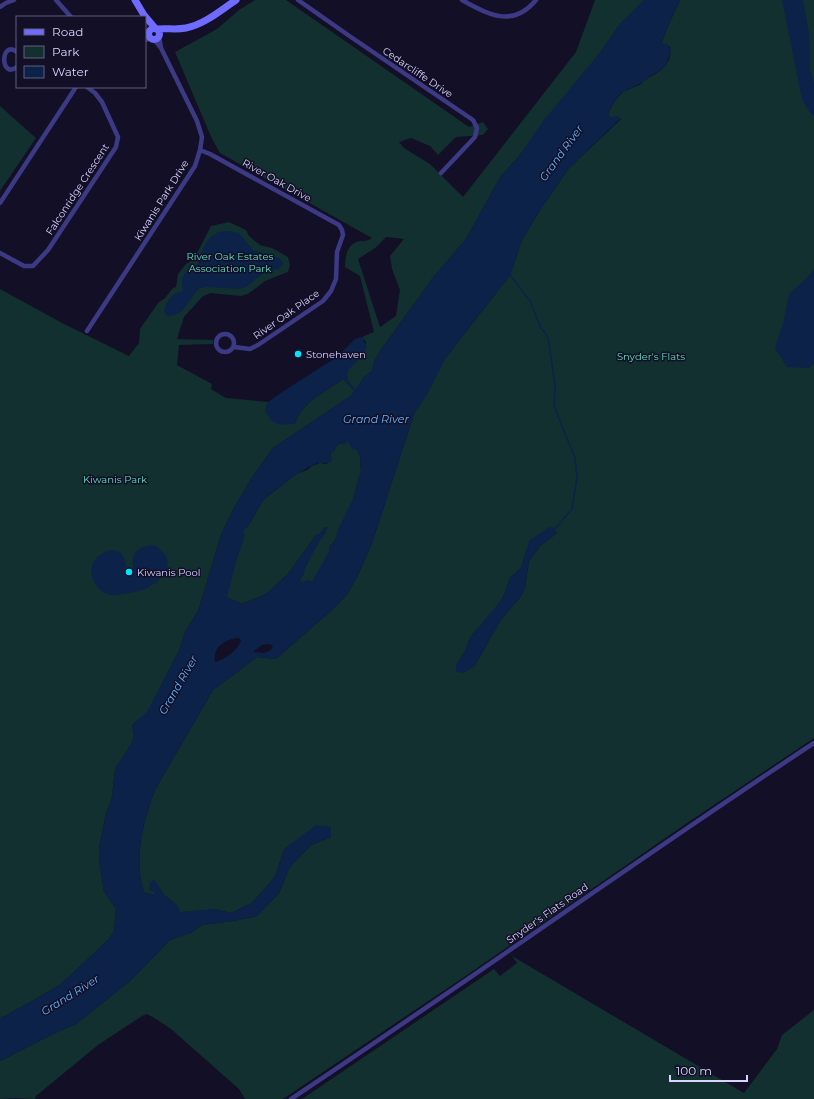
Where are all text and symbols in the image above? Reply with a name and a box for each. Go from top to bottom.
legend [16,16,146,88]
text: Road [52,24,83,39]
text: Park [52,44,80,59]
street label: Cedarcliffe Drive [380,44,455,101]
text: Water [52,64,89,79]
water label: Grand River [536,122,586,184]
street label: Falconridge Crescent [43,141,112,237]
street label: River Oak Drive [240,156,314,205]
street label: Kiwanis Park Drive [131,157,192,243]
park label: River Oak Estates Association Park [187,250,274,275]
street label: River Oak Place [251,287,322,342]
place label: Stonehaven [306,348,366,361]
marker: Stonehaven [293,349,303,359]
park label: Snyder's Flats [617,350,685,363]
water label: Grand River [343,412,409,426]
park label: Kiwanis Park [83,473,147,486]
place label: Kiwanis Pool [137,566,201,579]
marker: Kiwanis Pool [124,567,134,577]
water label: Grand River [155,653,201,717]
street label: Snyder's Flats Road [504,880,591,947]
water label: Grand River [38,971,102,1018]
scale bar [670,1057,747,1083]
text: 100 m [676,1063,712,1078]

